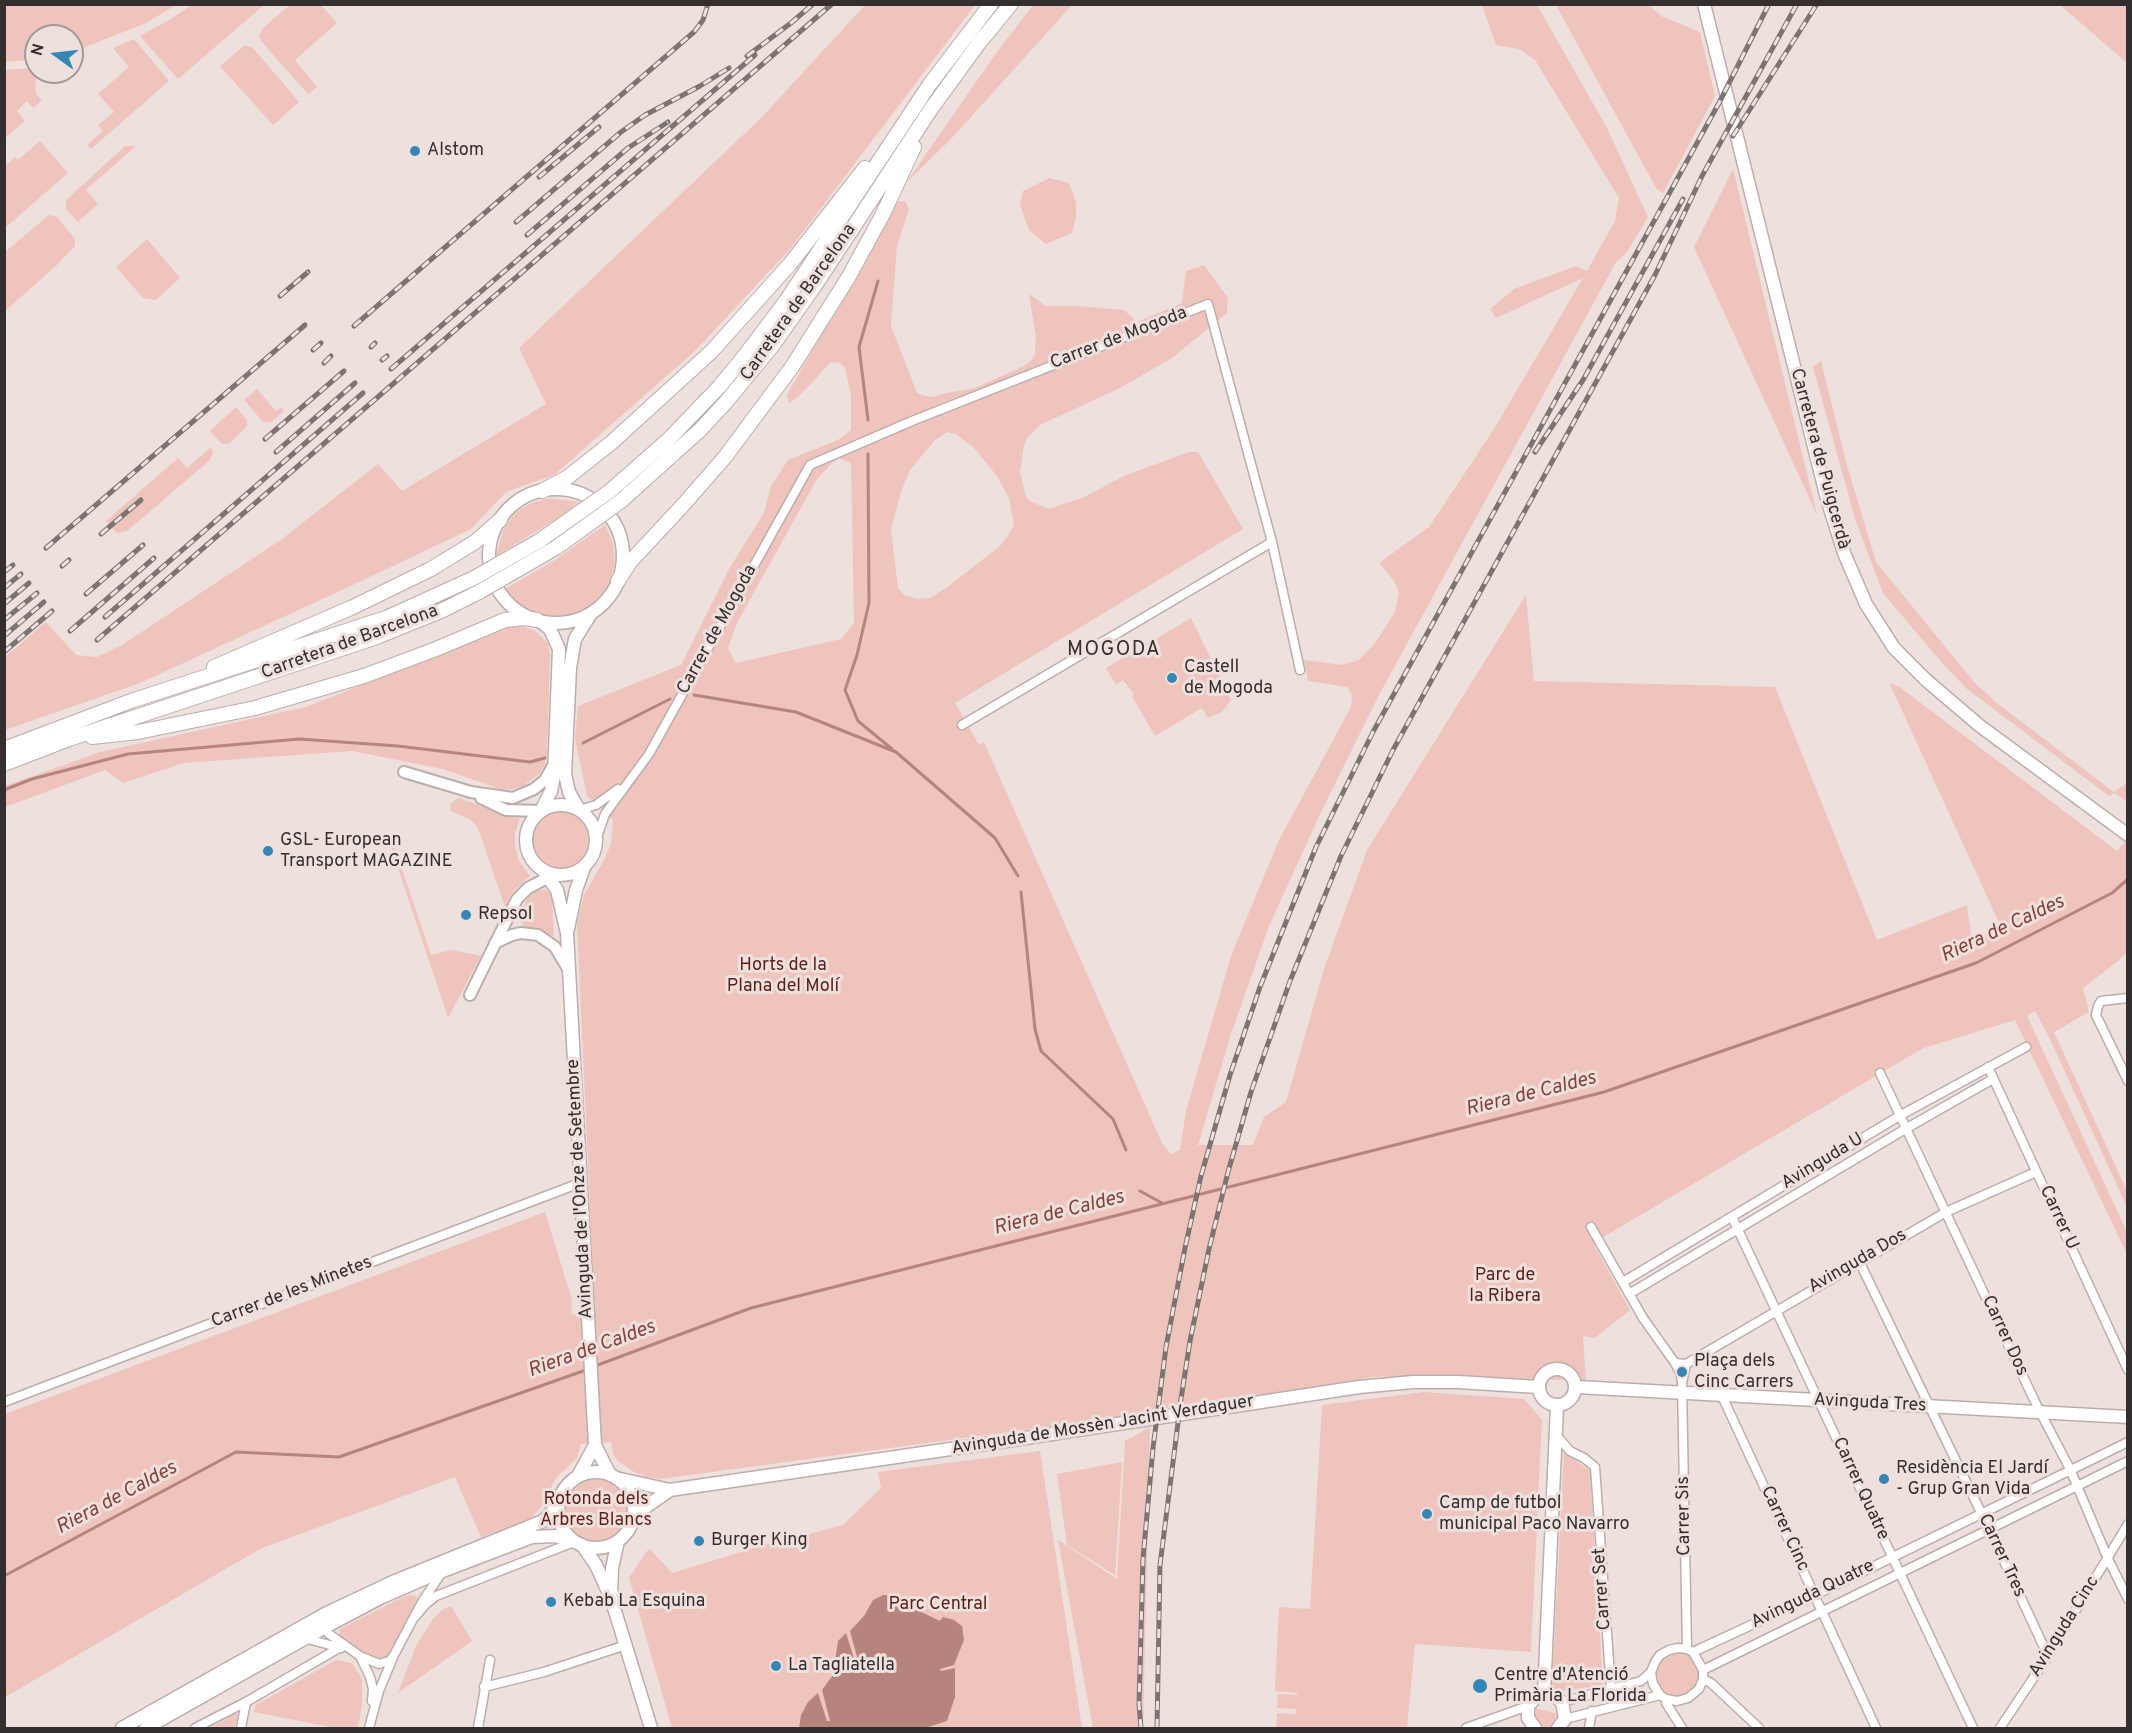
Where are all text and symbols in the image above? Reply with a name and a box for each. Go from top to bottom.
north arrow [24,24,84,84]
text: N [27,42,50,58]
place label: Alstom [427,140,484,162]
marker: Alstom [408,144,422,158]
street label: Carretera de Barcelona [737,220,861,386]
street label: Carrer de Mogoda [1048,303,1190,375]
street label: Carretera de Puigcerdà [1784,366,1854,552]
street label: Carrer de Mogoda [673,561,763,699]
street label: Carretera de Barcelona [259,601,441,685]
district label: MOGODA [1067,639,1161,663]
place label: Castell de Mogoda [1184,657,1273,700]
marker: Castell de Mogoda [1165,671,1179,685]
place label: GSL- European Transport MAGAZINE [280,830,453,872]
marker: GSL- European Transport MAGAZINE [261,844,275,858]
water label: Riera de Caldes [1937,891,2069,969]
place label: Repsol [478,904,532,926]
marker: Repsol [459,908,473,922]
park label: Horts de la Plana del Molí [727,955,839,998]
street label: Avinguda de l'Onze de Setembre [563,1058,599,1320]
water label: Riera de Caldes [1463,1067,1599,1123]
street label: Avinguda U [1778,1129,1868,1195]
street label: Carrer U [2034,1182,2082,1254]
water label: Riera de Caldes [991,1186,1127,1242]
street label: Avinguda Dos [1805,1225,1911,1299]
street label: Carrer de les Minetes [209,1252,375,1334]
park label: Parc de la Ribera [1469,1265,1541,1308]
street label: Carrer Dos [1976,1292,2032,1380]
water label: Riera de Caldes [525,1316,659,1384]
place label: Plaça dels Cinc Carrers [1694,1351,1794,1394]
marker: Plaça dels Cinc Carrers [1675,1365,1689,1379]
street label: Avinguda Tres [1813,1390,1927,1418]
street label: Avinguda de Mossèn Jacint Verdaguer [950,1391,1256,1461]
street label: Carrer Quatre [1827,1434,1893,1544]
water label: Riera de Caldes [52,1457,182,1541]
place label: Residència El Jardí - Grup Gran Vida [1896,1458,2048,1500]
marker: Residència El Jardí - Grup Gran Vida [1877,1472,1891,1486]
street label: Carrer Sis [1674,1476,1696,1556]
street label: Carrer Cinc [1755,1483,1813,1575]
park label: Rotonda dels Arbres Blancs [540,1489,652,1532]
place label: Camp de futbol municipal Paco Navarro [1439,1493,1629,1536]
marker: Camp de futbol municipal Paco Navarro [1420,1507,1434,1521]
street label: Carrer Tres [1972,1511,2030,1601]
place label: Burger King [711,1530,808,1552]
marker: Burger King [692,1534,706,1548]
street label: Carrer Set [1589,1547,1617,1631]
street label: Avinguda Quatre [1748,1556,1878,1634]
street label: Avinguda Cinc [2025,1572,2105,1682]
place label: Kebab La Esquina [563,1591,705,1613]
park label: Parc Central [889,1594,987,1616]
marker: Kebab La Esquina [544,1595,558,1609]
place label: La Tagliatella [788,1655,895,1677]
marker: La Tagliatella [769,1659,783,1673]
place label: Centre d'Atenció Primària La Florida [1494,1665,1647,1708]
marker: Centre d'Atenció Primària La Florida [1471,1677,1489,1695]

